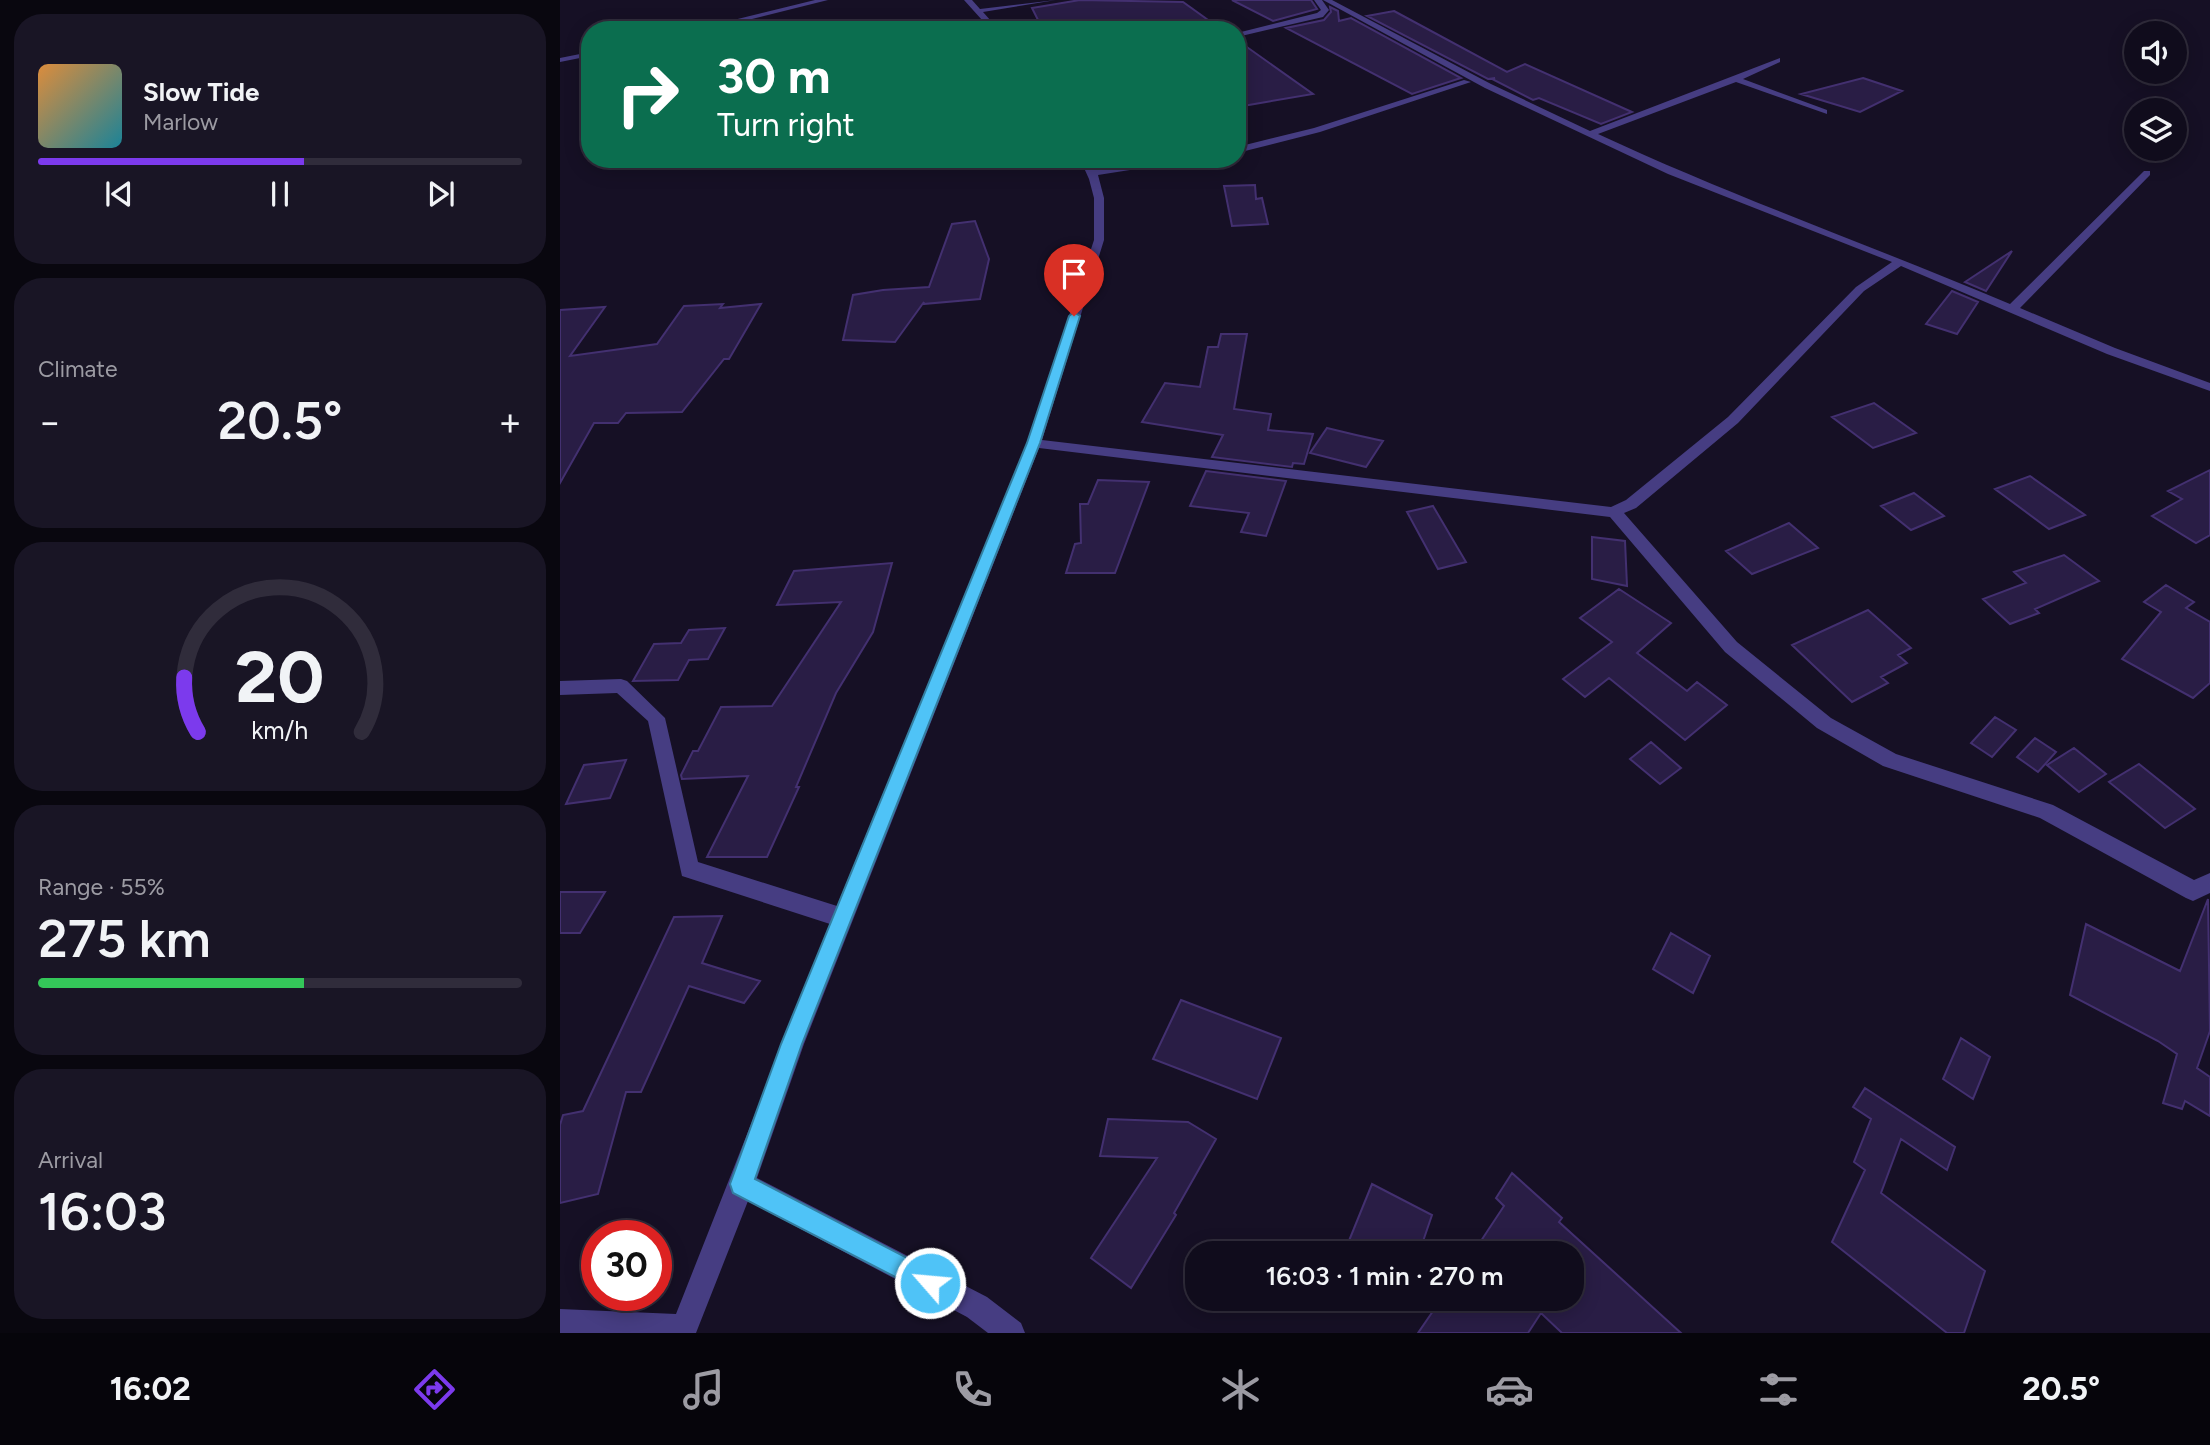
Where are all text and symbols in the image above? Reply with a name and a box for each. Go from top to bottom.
map controls [2124,21,2187,161]
button: sound [2124,21,2187,84]
text: 30 m [717,46,830,105]
icon: right [602,49,693,140]
text: Slow Tide [143,76,259,108]
button: layers [2124,98,2187,161]
text: Turn right [717,106,855,144]
text: Marlow [143,108,218,136]
icon: previous [100,175,138,213]
icon: pause [261,175,299,213]
icon: next [422,175,460,213]
pin [1044,244,1104,316]
icon: arrive [1055,255,1093,293]
text: Climate [38,355,117,383]
text: 20.5° [218,390,342,452]
text: − [38,399,62,445]
text: + [498,399,522,445]
text: 20 [235,634,325,721]
text: km/h [251,715,309,745]
text: Range · 55% [38,873,165,901]
text: 275 km [38,908,211,970]
text: Arrival [38,1146,103,1174]
text: 16:03 [38,1181,167,1243]
speed limit sign: 30 [581,1220,672,1311]
position arrow [893,1246,967,1320]
text: 16:03 · 1 min · 270 m [1265,1260,1504,1292]
icon: directions [410,1365,459,1414]
icon: music [679,1365,728,1414]
icon: phone [948,1365,997,1414]
icon: climate [1216,1365,1265,1414]
icon: car [1485,1365,1534,1414]
icon: filters [1754,1365,1803,1414]
text: 16:02 [110,1370,191,1408]
text: 20.5° [2022,1370,2100,1408]

